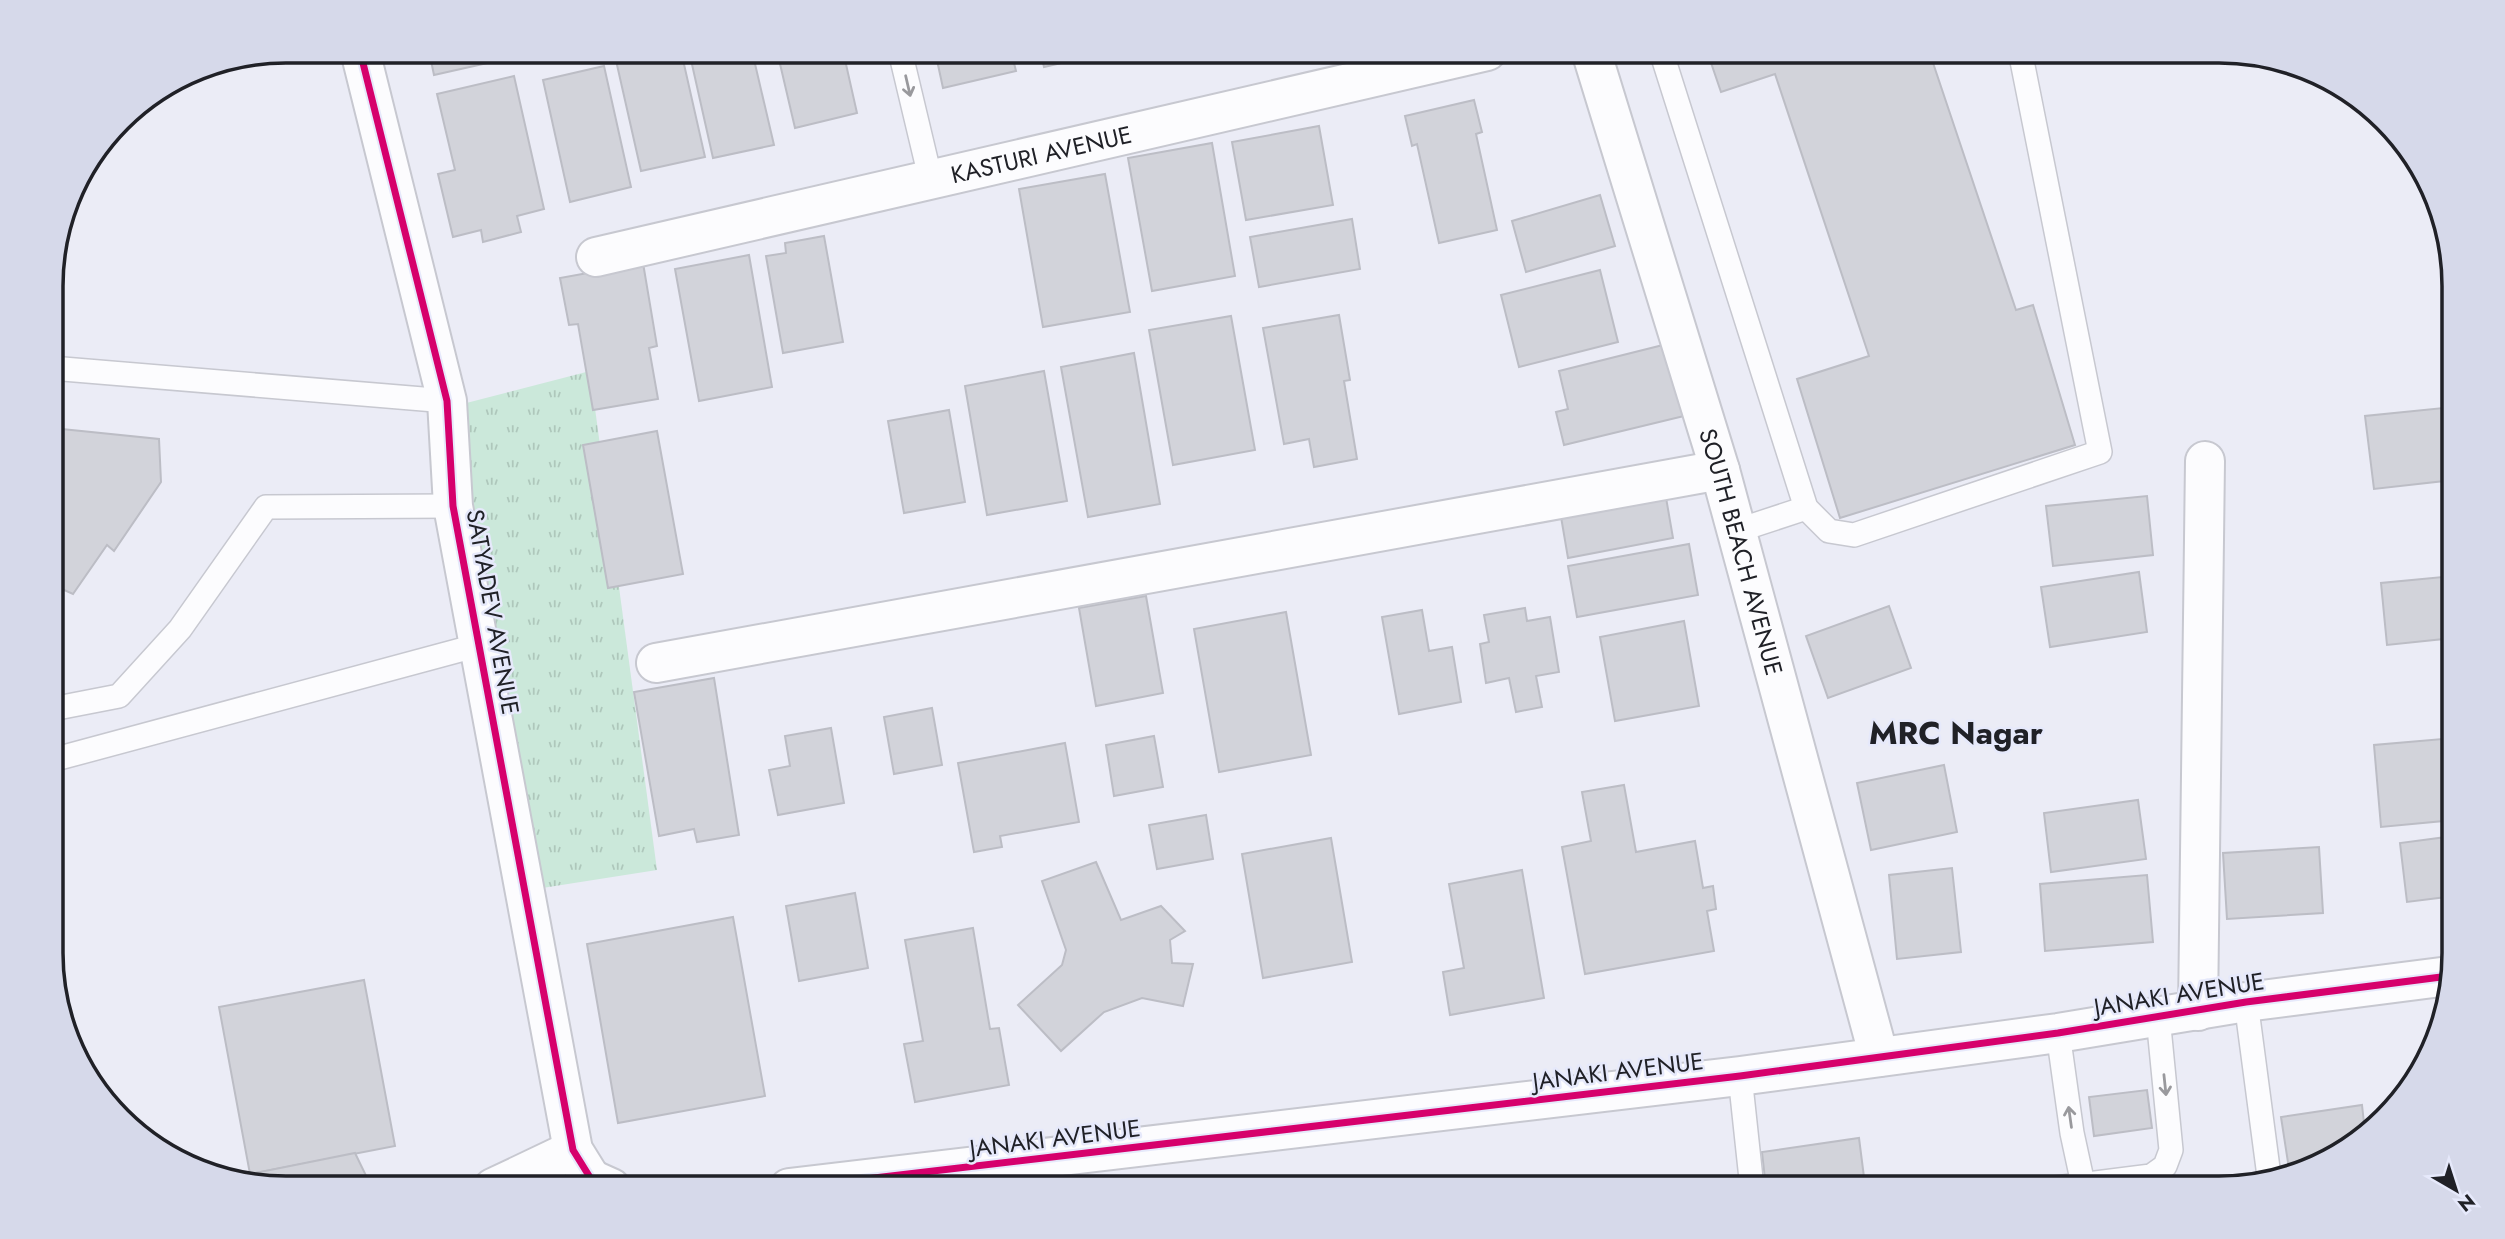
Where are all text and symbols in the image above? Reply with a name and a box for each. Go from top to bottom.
one-way arrow [902,74,915,96]
street label: KASTURI AVENUE [947,116,1135,192]
street label: SOUTH BEACH AVENUE [1691,424,1792,679]
street label: SATYADEV AVENUE [458,507,528,717]
district label: MRC Nagar [1869,710,2043,756]
street label: JANAKI AVENUE [2088,963,2267,1025]
street label: JANAKI AVENUE [1528,1043,1705,1099]
one-way arrow [2158,1073,2171,1096]
one-way arrow [2063,1106,2076,1129]
street label: JANAKI AVENUE [965,1110,1142,1166]
north arrow [2421,1155,2491,1225]
text: N [2452,1188,2481,1218]

